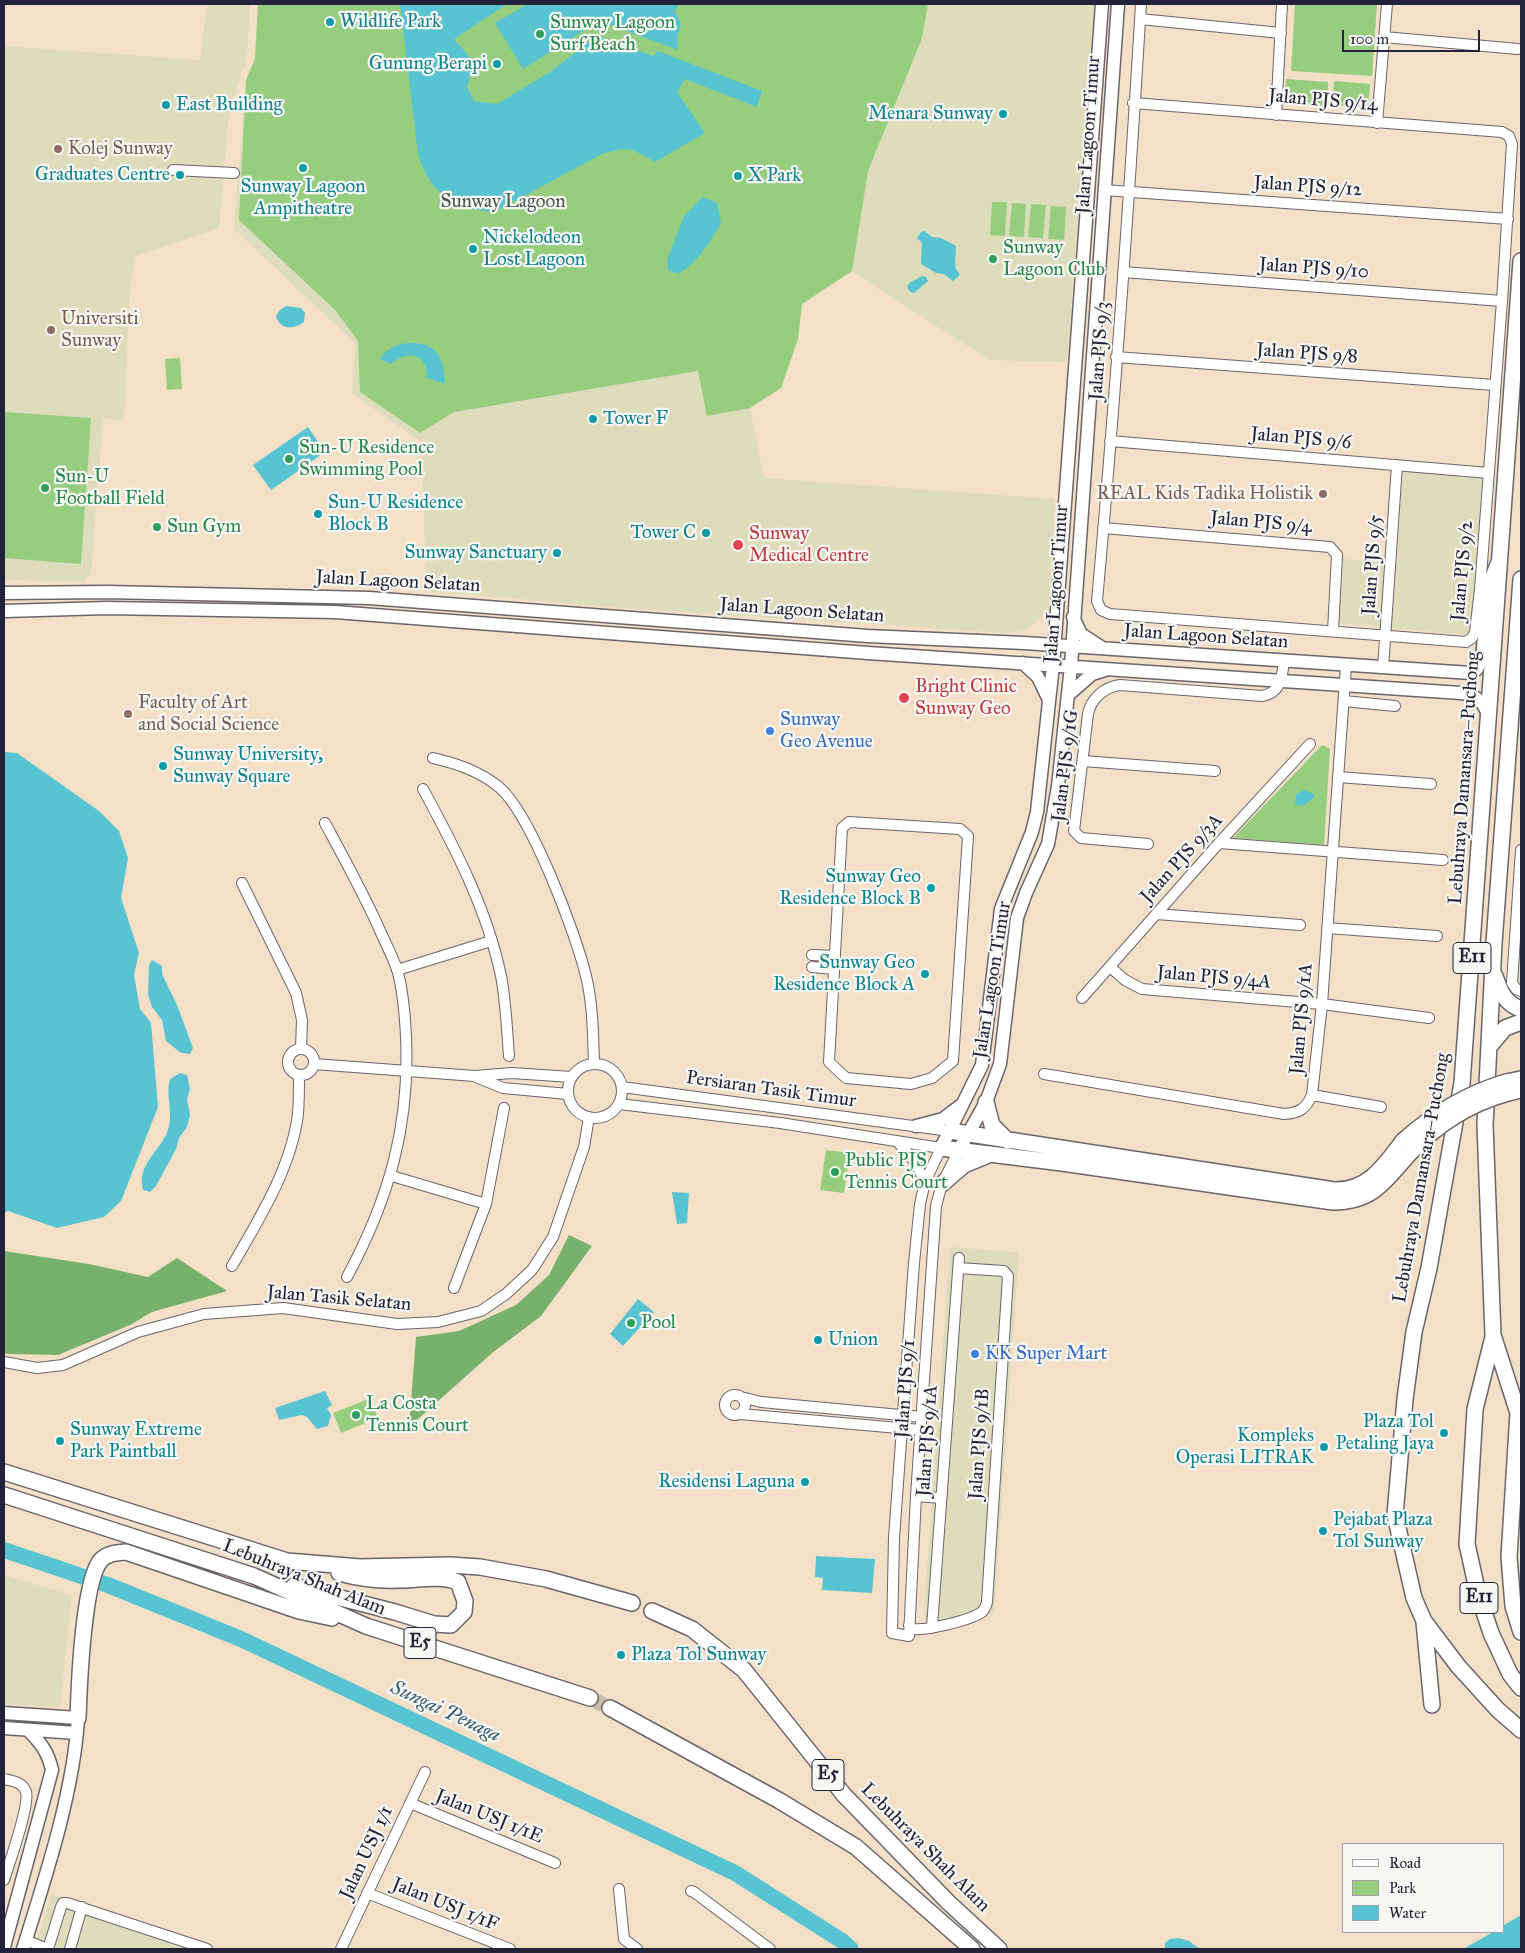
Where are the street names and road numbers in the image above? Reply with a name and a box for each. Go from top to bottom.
street label: Jalan Lagoon Timur [1072,55,1106,215]
street label: Jalan PJS 9/14 [1267,85,1379,117]
street label: Jalan PJS 9/12 [1253,172,1363,202]
street label: Jalan PJS 9/10 [1258,254,1370,284]
street label: Jalan PJS 9/3 [1085,301,1115,401]
street label: Jalan PJS 9/8 [1256,339,1358,369]
street label: Jalan PJS 9/6 [1250,423,1352,455]
street label: Jalan Lagoon Timur [1040,504,1074,664]
street label: Jalan PJS 9/4 [1209,507,1313,539]
street label: Jalan PJS 9/5 [1358,514,1388,616]
street label: Jalan PJS 9/2 [1447,520,1479,622]
street label: Jalan Lagoon Selatan [315,566,481,598]
street label: Jalan Lagoon Selatan [719,594,885,628]
street label: Jalan Lagoon Selatan [1123,620,1289,654]
street label: Lebuhraya Damansara–Puchong [1445,651,1485,905]
street label: Jalan PJS 9/1G [1048,709,1084,823]
street label: Jalan PJS 9/3A [1136,810,1228,908]
street label: Jalan Lagoon Timur [969,900,1017,1060]
road number: E11 [1453,942,1491,974]
street label: Jalan PJS 9/4A [1156,962,1272,994]
street label: Jalan PJS 9/1A [1286,962,1318,1076]
street label: Lebuhraya Damansara–Puchong [1389,1051,1455,1305]
street label: Persiaran Tasik Timur [685,1067,857,1113]
street label: Jalan Tasik Selatan [266,1281,412,1317]
street label: Jalan PJS 9/1 [891,1339,921,1439]
street label: Jalan PJS 9/1A [913,1384,943,1498]
street label: Jalan PJS 9/1B [965,1388,995,1500]
street label: Lebuhraya Shah Alam [219,1535,389,1621]
road number: E11 [1460,1582,1498,1614]
road number: E5 [404,1628,436,1659]
road number: E5 [812,1760,844,1790]
street label: Lebuhraya Shah Alam [856,1779,994,1917]
street label: Jalan USJ 1/1E [432,1785,546,1849]
street label: Jalan USJ 1/1 [335,1803,399,1903]
street label: Jalan USJ 1/1F [388,1873,502,1937]

